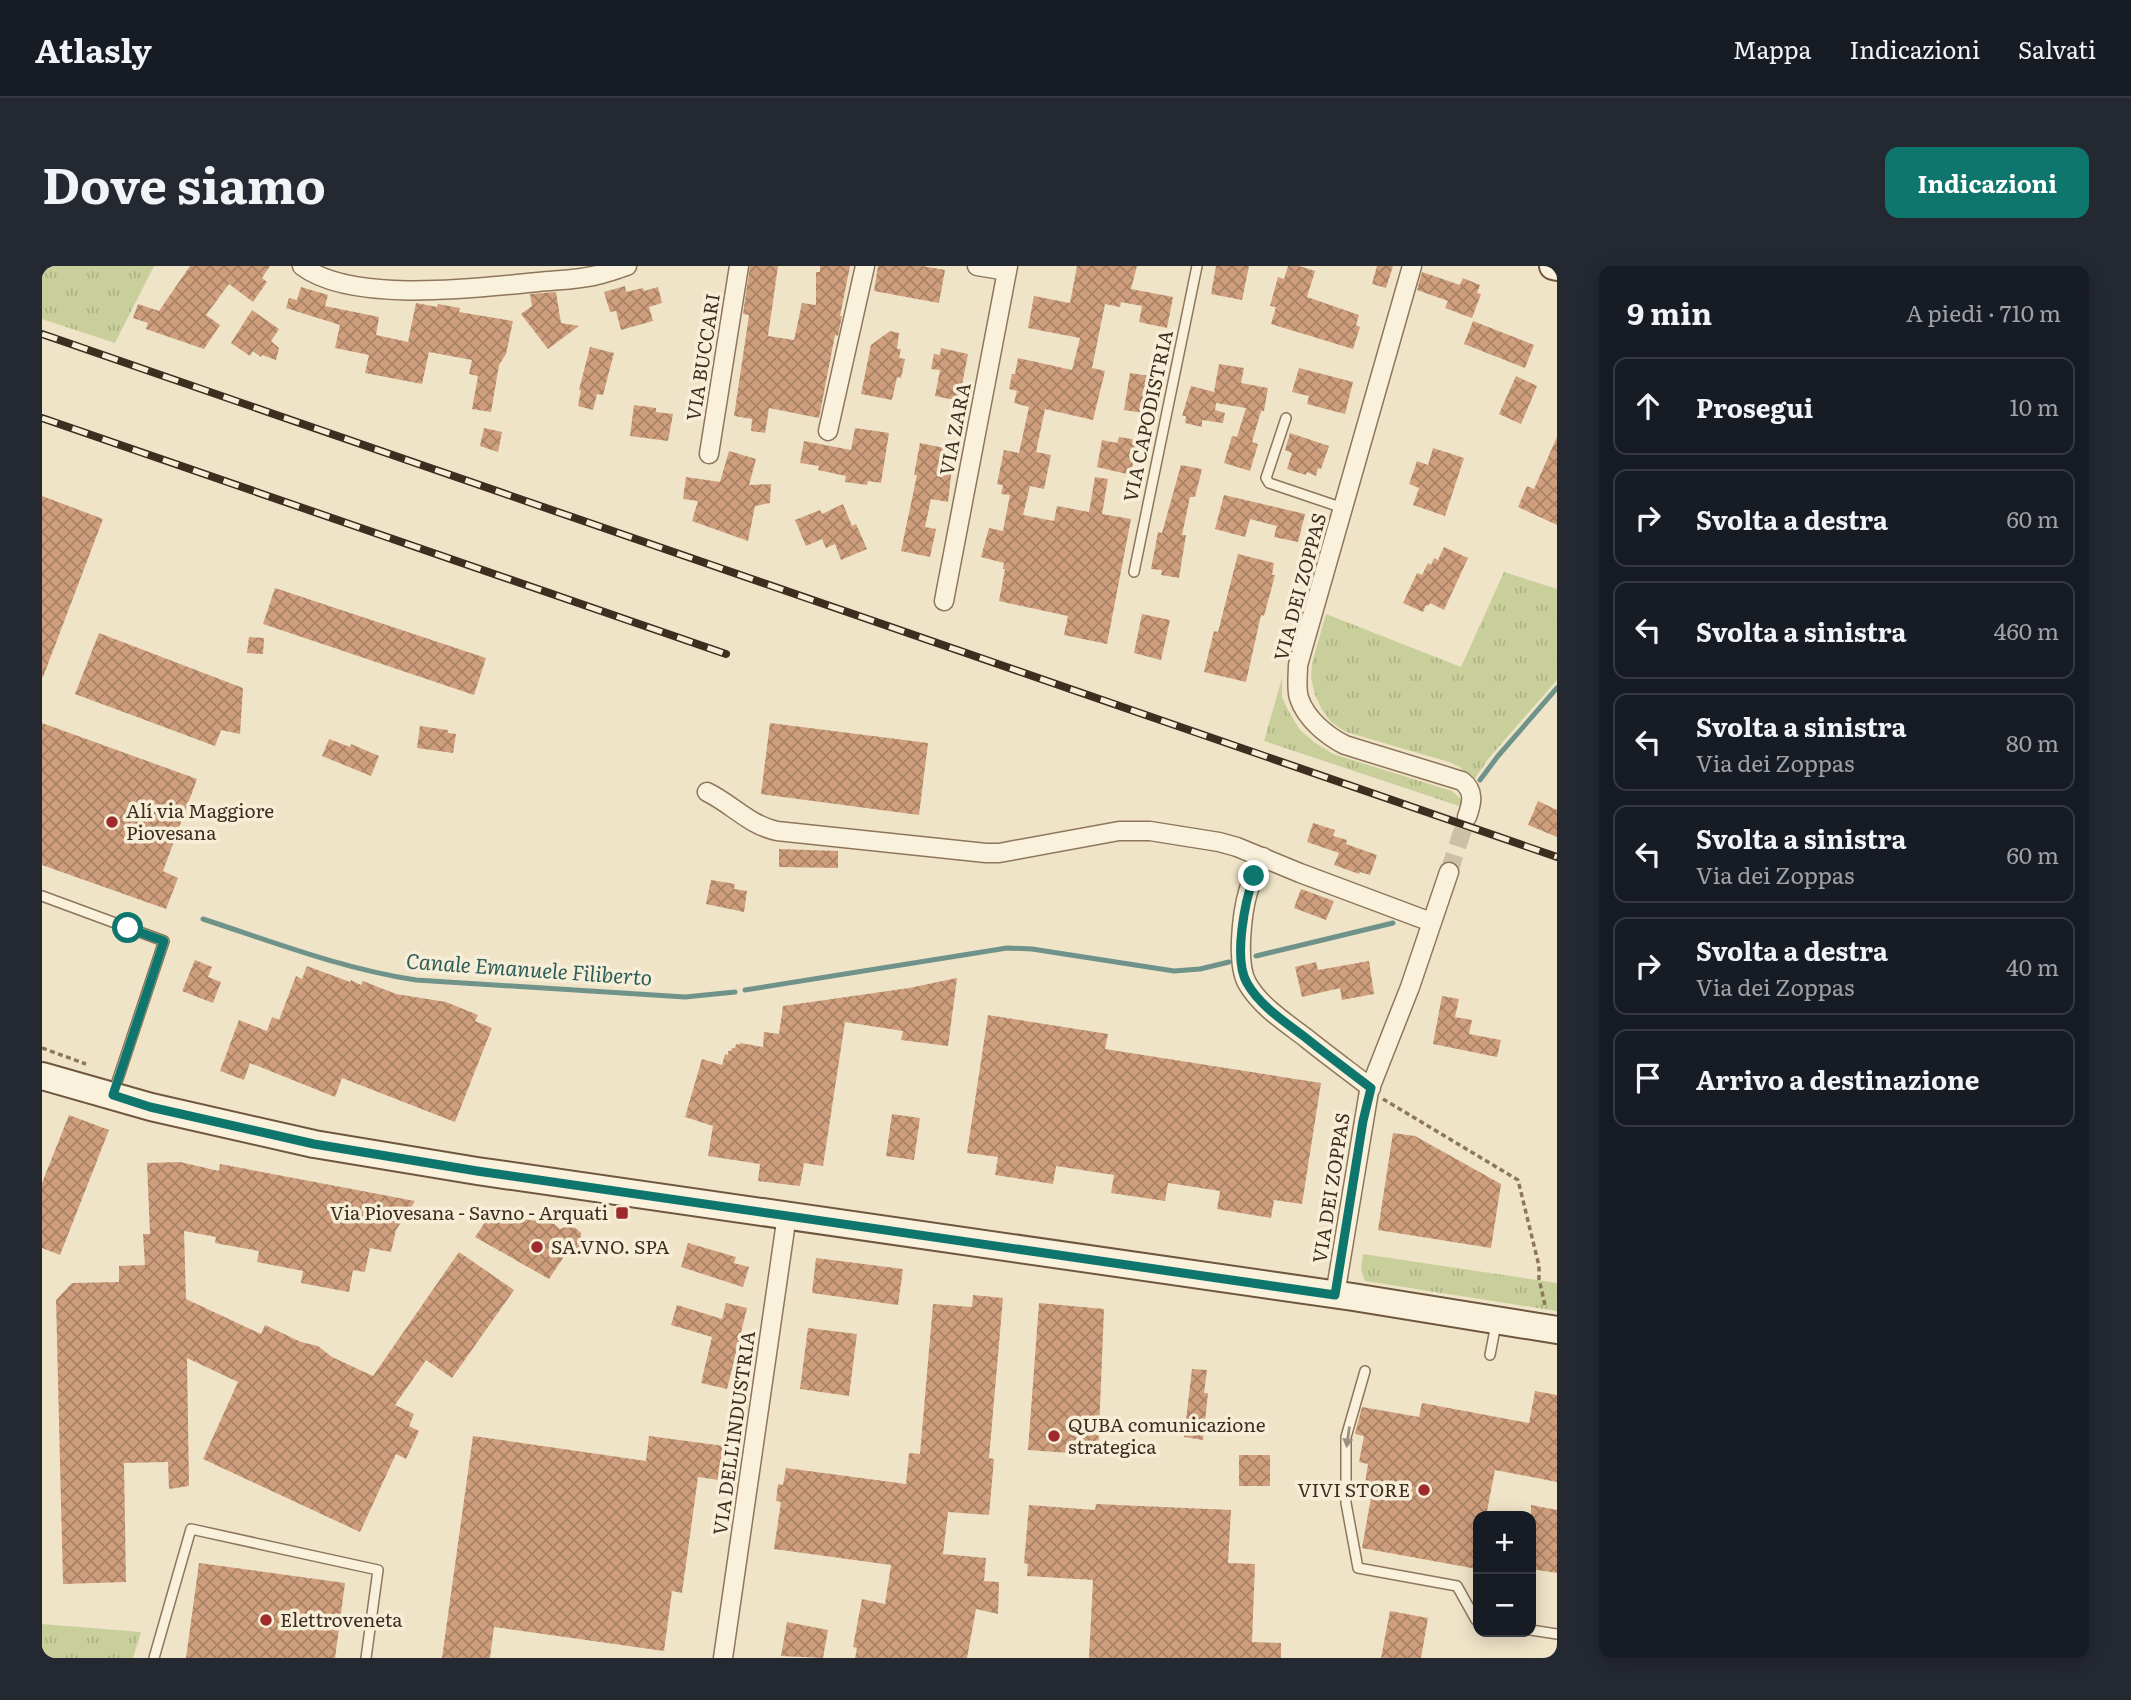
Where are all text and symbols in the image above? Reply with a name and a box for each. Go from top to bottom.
text: Atlasly [35,24,152,73]
text: Mappa [1733,31,1811,66]
text: Indicazioni [1849,31,1980,66]
text: Salvati [2018,31,2096,66]
text: Dove siamo [42,146,326,219]
button: Indicazioni [1885,147,2089,218]
text: 9 min [1627,290,1712,334]
street label: VIA BUCCARI [678,291,726,423]
text: A piedi · 710 m [1906,295,2061,329]
street label: VIA CAPODISTRIA [1115,327,1179,504]
street label: VIA ZARA [931,380,977,478]
icon: ahead [1629,387,1667,425]
text: Prosegui [1696,387,1813,426]
text: 10 m [2009,389,2059,423]
icon: right [1629,499,1667,537]
text: Svolta a destra [1696,499,1888,538]
text: 60 m [2006,501,2059,535]
street label: VIA DEI ZOPPAS [1266,510,1332,664]
icon: left [1629,611,1667,649]
text: Svolta a sinistra [1696,611,1907,650]
text: 460 m [1994,613,2059,647]
text: Svolta a sinistra [1696,706,1907,745]
icon: left [1629,723,1667,761]
text: 80 m [2006,725,2059,759]
text: Via dei Zoppas [1696,745,1854,779]
place label: Alí via Maggiore Piovesana [126,796,274,846]
marker: Alí via Maggiore Piovesana [104,814,120,830]
text: Svolta a sinistra [1696,818,1907,857]
icon: left [1629,835,1667,873]
text: 60 m [2006,837,2059,871]
text: Via dei Zoppas [1696,857,1854,891]
route end [1238,860,1269,891]
route start [112,912,143,943]
text: Svolta a destra [1696,930,1888,969]
water label: Canale Emanuele Filiberto [405,943,653,992]
icon: right [1629,947,1667,985]
text: 40 m [2006,949,2059,983]
text: Via dei Zoppas [1696,969,1854,1003]
icon: arrive [1629,1059,1667,1097]
text: Arrivo a destinazione [1696,1059,1980,1098]
street label: VIA DEI ZOPPAS [1304,1111,1356,1265]
place label: Via Piovesana - Savno - Arquati [330,1198,608,1226]
marker: Via Piovesana - Savno - Arquati [614,1205,630,1221]
place label: SA.VNO. SPA [551,1232,670,1260]
marker: SA.VNO. SPA [529,1239,545,1255]
street label: VIA DELL'INDUSTRIA [705,1329,761,1537]
place label: QUBA comunicazione strategica [1068,1410,1266,1460]
one-way arrow [1342,1426,1353,1448]
marker: QUBA comunicazione strategica [1046,1428,1062,1444]
place label: VIVI STORE [1297,1475,1410,1503]
marker: VIVI STORE [1416,1482,1432,1498]
map controls [1473,1511,1536,1637]
button: + [1473,1511,1536,1574]
button: − [1473,1574,1536,1637]
place label: Elettroveneta [280,1605,403,1633]
marker: Elettroveneta [258,1612,274,1628]

